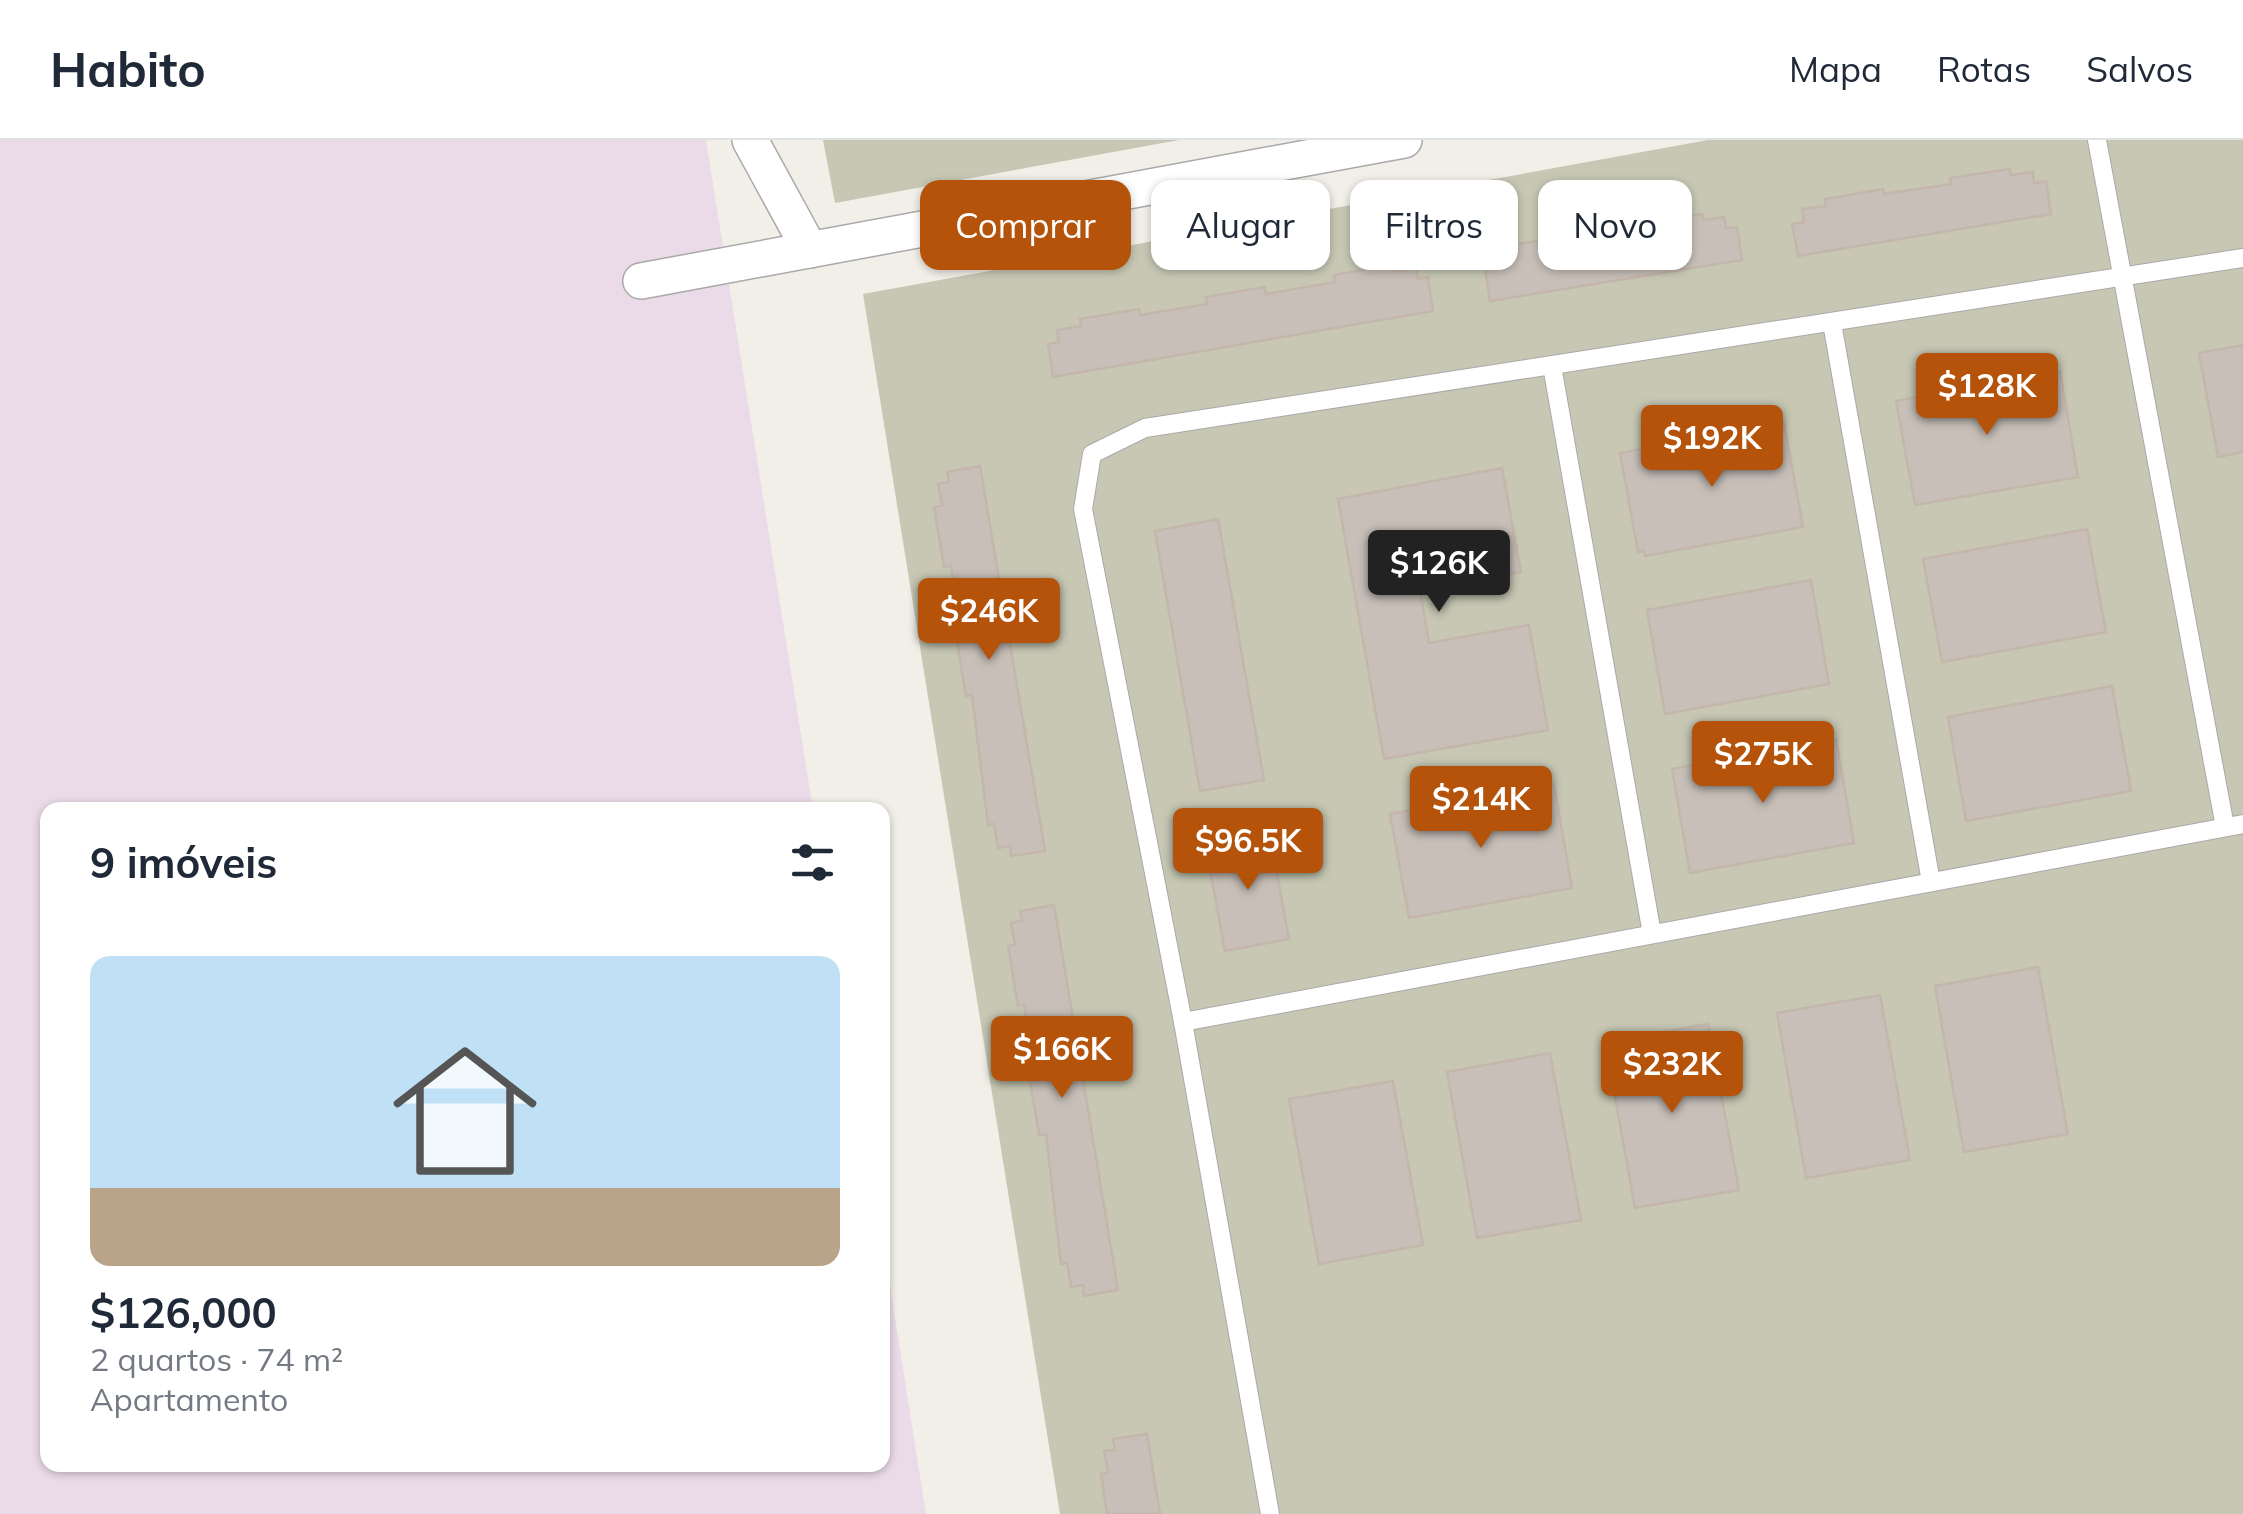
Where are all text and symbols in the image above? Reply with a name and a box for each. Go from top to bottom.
text: Habito [50,39,206,99]
text: Mapa [1789,47,1882,91]
text: Rotas [1937,47,2031,91]
text: Salvos [2086,47,2193,91]
chip: Comprar [920,180,1131,270]
chip: Alugar [1151,180,1330,270]
chip: Filtros [1350,180,1518,270]
chip: Novo [1538,180,1692,270]
pin: $128K [1917,353,2057,438]
text: $128K [1938,365,2036,405]
pin: $192K [1642,405,1782,490]
text: $192K [1663,417,1761,457]
pin: $126K [1369,530,1509,615]
text: $126K [1390,542,1488,582]
pin: $246K [919,578,1059,663]
text: $246K [940,590,1038,630]
pin: $275K [1693,721,1833,806]
text: $275K [1714,733,1812,773]
pin: $214K [1411,766,1551,851]
text: $214K [1432,778,1530,818]
pin: $96.5K [1167,808,1329,893]
text: $96.5K [1195,820,1301,860]
icon: filters [785,835,840,890]
text: 9 imóveis [90,836,277,889]
pin: $166K [992,1016,1132,1101]
icon: home [375,1021,555,1201]
text: $166K [1013,1028,1111,1068]
pin: $232K [1602,1031,1742,1116]
text: $232K [1623,1043,1721,1083]
text: $126,000 [90,1286,277,1339]
text: 2 quartos · 74 m² [90,1339,343,1379]
text: Apartamento [90,1379,288,1419]

